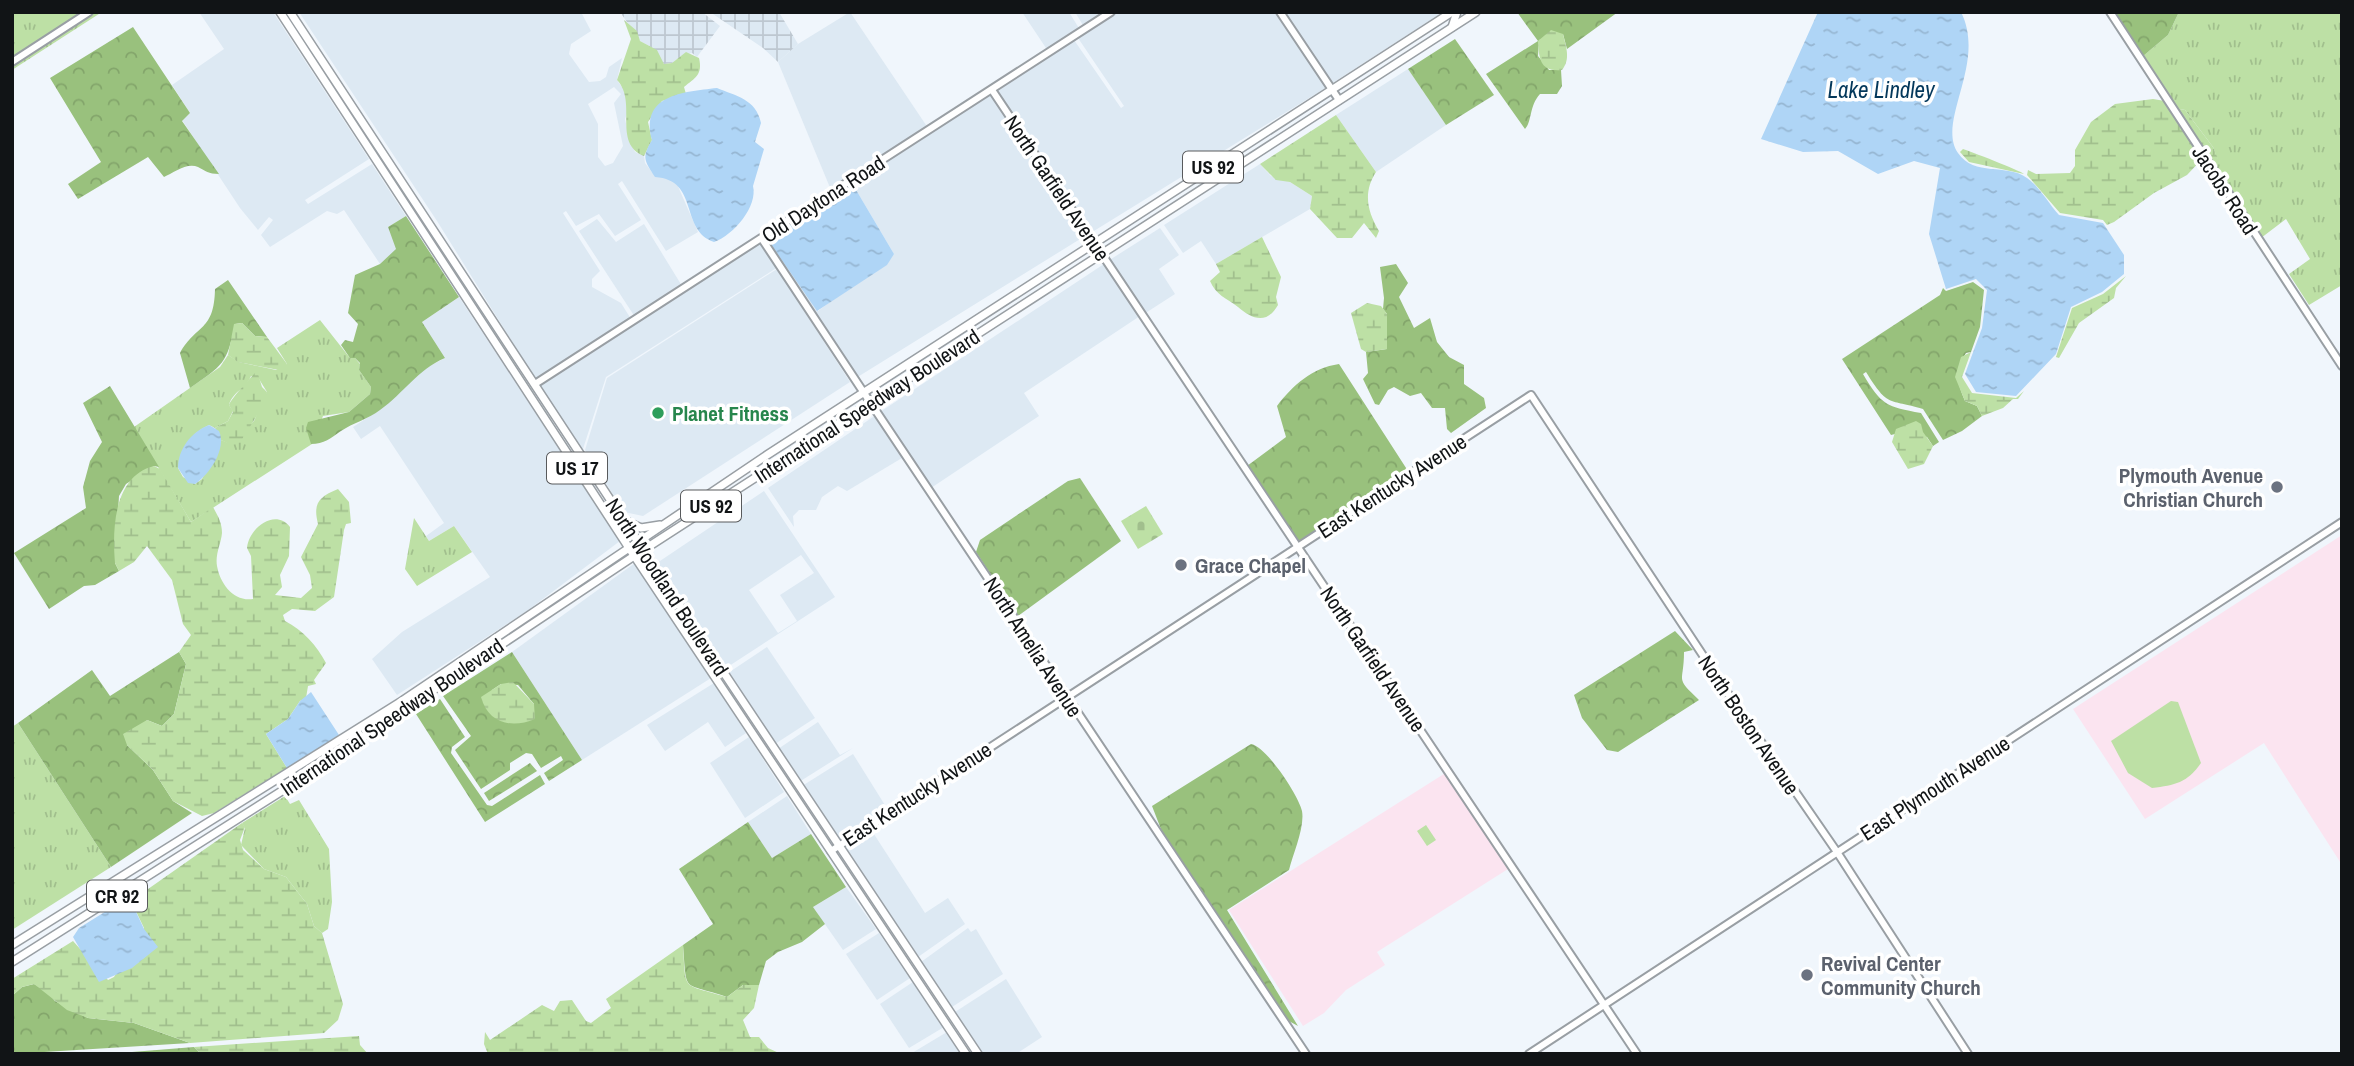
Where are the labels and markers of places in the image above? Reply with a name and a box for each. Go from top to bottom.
place label: Planet Fitness [672,399,789,428]
marker: Planet Fitness [650,405,666,421]
place label: Plymouth Avenue Christian Church [2119,461,2263,514]
marker: Plymouth Avenue Christian Church [2269,479,2285,495]
place label: Grace Chapel [1195,551,1306,580]
marker: Grace Chapel [1173,557,1189,573]
place label: Revival Center Community Church [1821,949,1981,1002]
marker: Revival Center Community Church [1799,967,1815,983]

